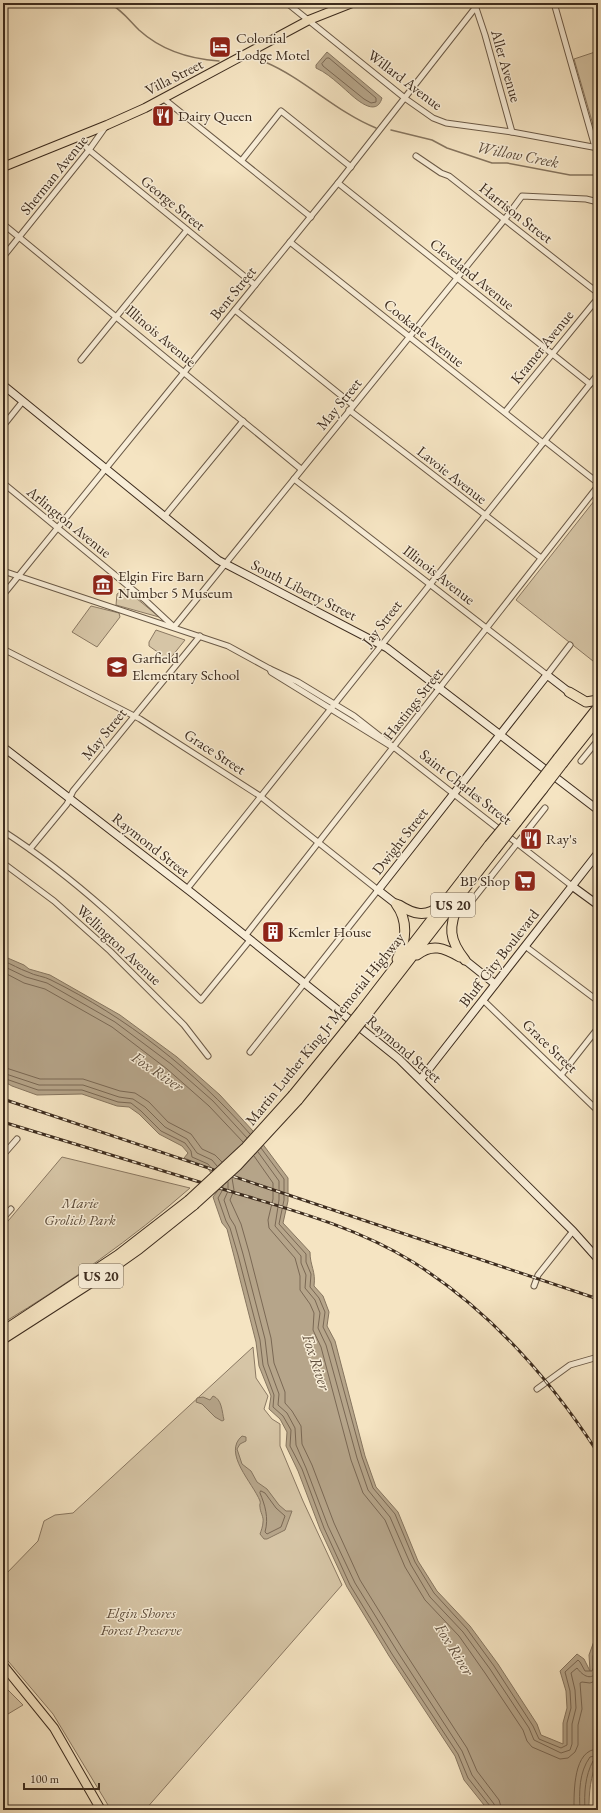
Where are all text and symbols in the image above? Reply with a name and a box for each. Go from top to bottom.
street label: Aller Avenue [487,26,526,104]
place label: Colonial Lodge Motel [236,28,310,64]
hotel icon: Colonial Lodge Motel [207,34,233,60]
street label: Willard Avenue [364,45,447,114]
street label: Villa Street [142,54,206,99]
restaurant icon: Dairy Queen [150,103,176,129]
place label: Dairy Queen [178,106,252,125]
street label: Sherman Avenue [16,131,92,218]
water label: Willow Creek [475,136,561,173]
street label: George Street [137,171,210,235]
street label: Harrison Street [476,178,557,247]
street label: Cleveland Avenue [426,234,519,314]
street label: Bent Street [205,262,260,323]
street label: Cookane Avenue [380,294,469,371]
street label: Illinois Avenue [122,301,200,371]
street label: Kramer Avenue [506,306,577,388]
street label: May Street [312,374,366,434]
street label: Lavoie Avenue [414,441,491,508]
street label: Arlington Avenue [22,481,116,562]
street label: Illinois Avenue [400,541,479,609]
street label: South Liberty Street [248,555,360,624]
place label: Elgin Fire Barn Number 5 Museum [118,566,233,602]
museum icon: Elgin Fire Barn Number 5 Museum [90,572,116,598]
street label: Jay Street [356,596,406,651]
place label: Garfield Elementary School [132,648,240,684]
school or university icon: Garfield Elementary School [104,654,130,680]
street label: Hastings Street [378,663,447,744]
street label: May Street [77,704,131,764]
street label: Grace Street [181,725,250,779]
street label: Saint Charles Street [416,745,516,829]
street label: Dwight Street [367,803,432,878]
street label: Raymond Street [109,808,194,881]
restaurant icon: Ray's [518,826,544,852]
place label: Ray's [546,829,577,848]
supermarket icon: BP Shop [512,868,538,894]
place label: BP Shop [460,871,510,890]
road number: US 20 [431,893,475,917]
street label: Wellington Avenue [73,900,166,989]
street label: Bluff City Boulevard [454,905,543,1010]
building icon: Kemler House [260,919,286,945]
place label: Kemler House [288,922,372,941]
street label: Martin Luther King Jr Memorial Highway [241,928,409,1129]
street label: Raymond Street [363,1011,446,1087]
street label: Grace Street [519,1015,582,1077]
water label: Fox River [127,1046,188,1097]
park label: Marie Grolich Park [44,1193,116,1229]
road number: US 20 [79,1264,123,1288]
water label: Fox River [297,1330,336,1394]
park label: Elgin Shores Forest Preserve [99,1603,182,1639]
water label: Fox River [430,1618,479,1680]
scale bar [24,1765,99,1791]
text: 100 m [30,1771,60,1787]

